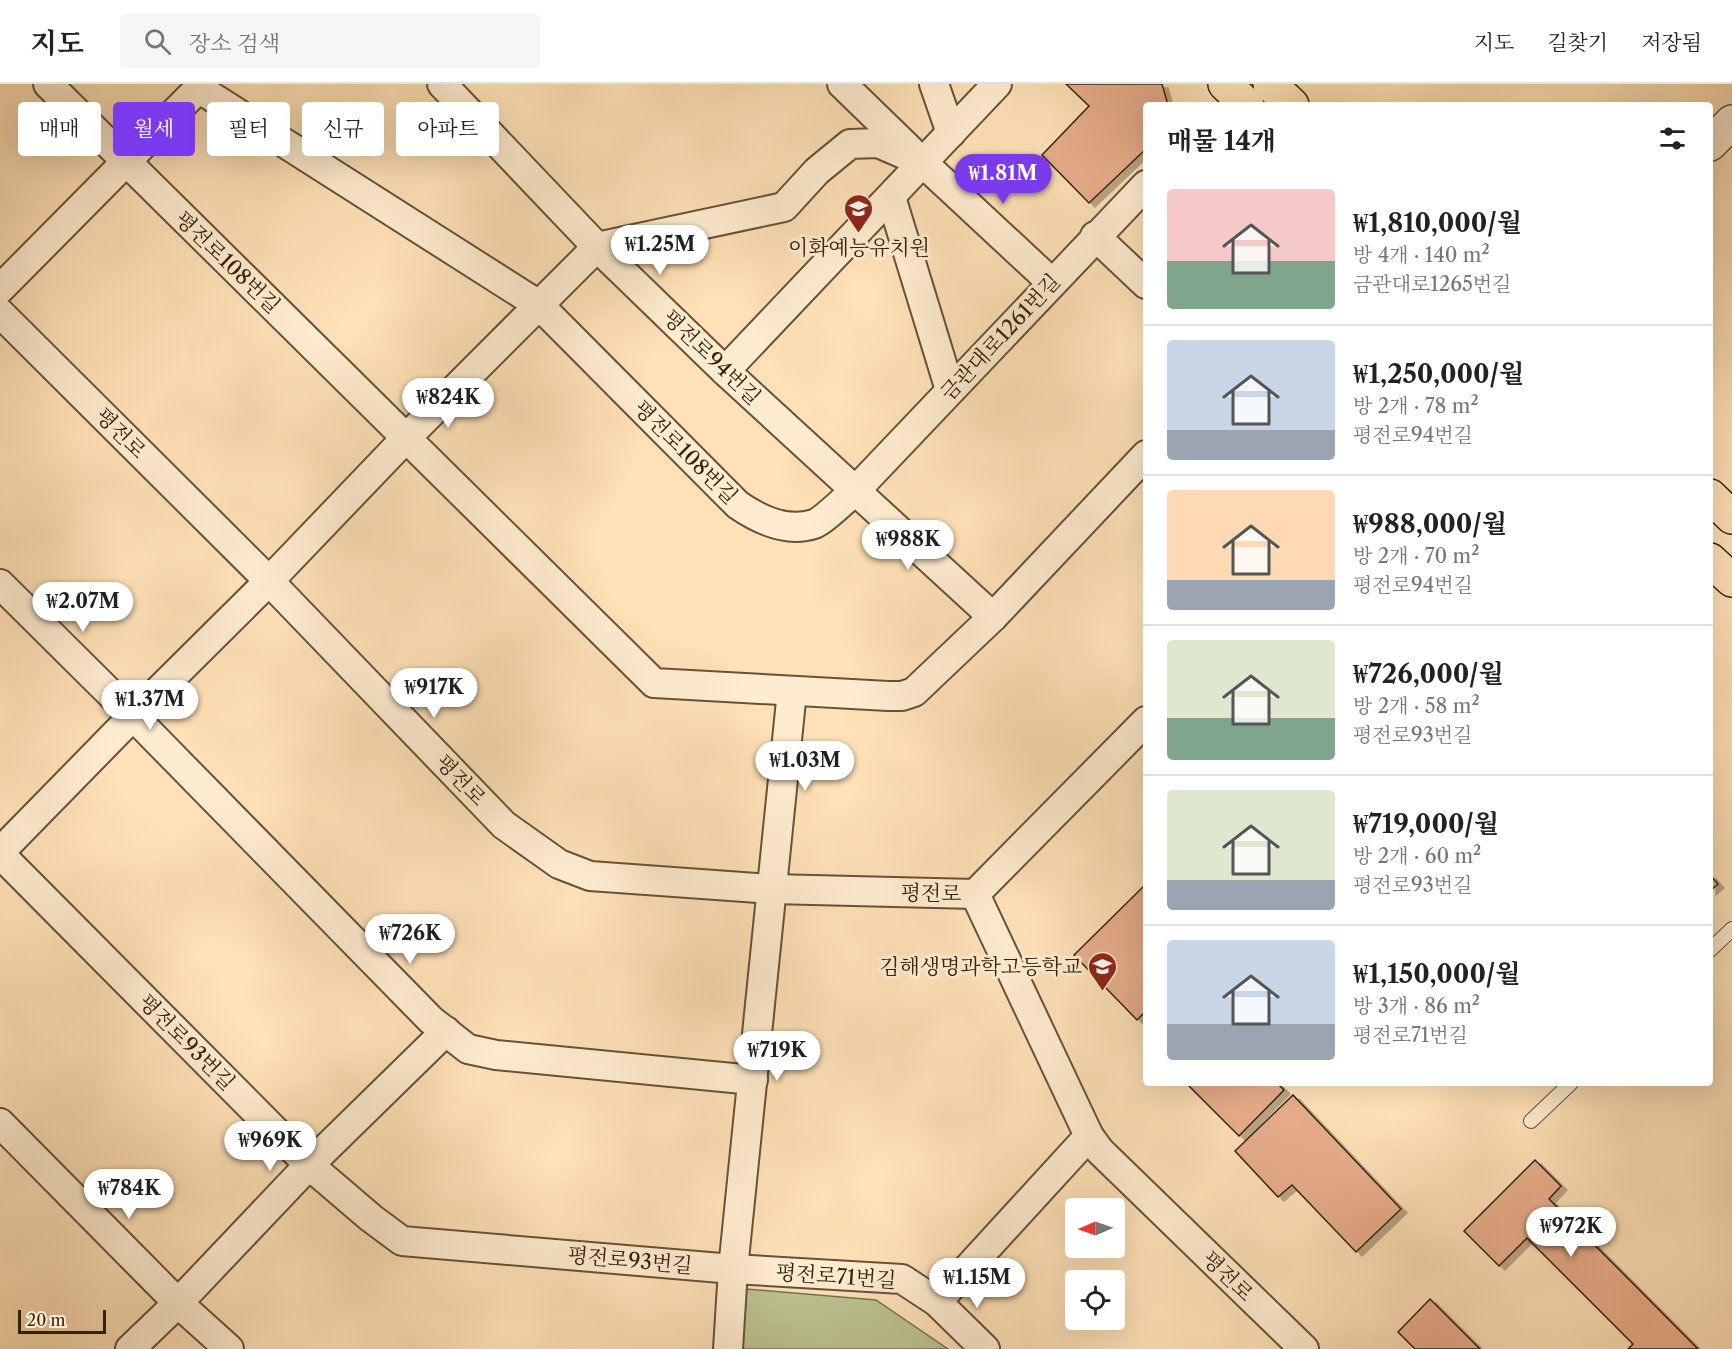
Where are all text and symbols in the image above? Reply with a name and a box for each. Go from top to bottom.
search box [120,14,540,68]
icon: search [141,25,174,58]
text: 지도 [30,26,84,60]
text: 장소 검색 [189,30,280,57]
text: 지도 [1474,30,1514,55]
text: 길찾기 [1547,30,1608,55]
text: 저장됨 [1641,30,1702,55]
chip: 매매 [18,102,101,156]
chip: 월세 [113,102,195,156]
chip: 필터 [207,102,290,156]
chip: 신규 [302,102,384,156]
chip: 아파트 [396,102,499,156]
icon: filters [1656,122,1689,155]
text: 매물 14개 [1167,125,1276,157]
pin: ₩1.81M [954,154,1052,205]
text: ₩1.81M [969,161,1037,185]
school or university icon: 이화예능유치원 [843,192,875,234]
street label: 평전로108번길 [170,206,286,318]
text: ₩1,810,000/월 [1353,207,1522,239]
icon: home [1215,213,1287,285]
pin: ₩1.25M [611,225,709,276]
text: ₩1.25M [625,232,695,256]
place label: 이화예능유치원 [788,235,930,260]
text: 방 4개 · 140 m² [1353,243,1490,267]
street label: 금관대로1261번길 [935,269,1065,405]
text: 금관대로1265번길 [1353,272,1511,296]
street label: 평전로94번길 [658,304,766,410]
text: ₩1,250,000/월 [1353,358,1524,390]
icon: home [1215,364,1287,436]
pin: ₩824K [406,378,490,429]
text: ₩824K [416,385,480,409]
text: 방 2개 · 78 m² [1353,394,1479,418]
street label: 평전로108번길 [629,395,743,509]
street label: 평전로 [91,403,151,463]
text: 평전로94번길 [1353,423,1473,447]
text: ₩988,000/월 [1353,508,1507,540]
icon: home [1215,514,1287,586]
pin: ₩988K [866,520,950,571]
text: ₩988K [876,527,940,551]
text: 방 2개 · 70 m² [1353,544,1479,568]
text: 평전로94번길 [1353,573,1473,597]
pin: ₩2.07M [34,582,132,633]
text: ₩2.07M [46,589,120,613]
text: ₩726,000/월 [1353,658,1504,690]
icon: home [1215,664,1287,736]
pin: ₩917K [392,668,476,719]
text: ₩917K [404,675,464,699]
pin: ₩1.37M [101,680,199,731]
text: ₩1.37M [115,687,185,711]
text: 방 2개 · 58 m² [1353,694,1480,718]
text: 평전로93번길 [1353,723,1472,747]
pin: ₩1.03M [756,741,854,792]
text: ₩1.03M [769,748,841,772]
street label: 평전로 [431,749,491,811]
text: ₩719,000/월 [1353,808,1499,840]
icon: home [1215,814,1287,886]
text: 방 2개 · 60 m² [1353,844,1481,868]
text: 평전로93번길 [1353,873,1472,897]
street label: 평전로 [900,880,962,906]
pin: ₩726K [368,914,452,965]
text: ₩726K [379,921,441,945]
school or university icon: 김해생명과학고등학교 [1087,950,1119,992]
place label: 김해생명과학고등학교 [879,954,1082,979]
text: ₩1,150,000/월 [1353,958,1520,990]
icon: home [1215,964,1287,1036]
street label: 평전로93번길 [134,989,240,1095]
text: 방 3개 · 86 m² [1353,994,1480,1018]
text: 평전로71번길 [1353,1023,1468,1047]
pin: ₩719K [735,1031,819,1082]
text: ₩719K [747,1038,807,1062]
pin: ₩969K [228,1121,312,1172]
text: ₩969K [238,1128,302,1152]
pin: ₩784K [87,1169,171,1220]
text: ₩784K [98,1176,160,1200]
north arrow [1065,1198,1125,1258]
map controls [1065,1198,1125,1330]
pin: ₩972K [1529,1207,1613,1258]
text: ₩972K [1540,1214,1602,1238]
street label: 평전로93번길 [567,1242,693,1278]
street label: 평전로 [1197,1246,1259,1306]
pin: ₩1.15M [928,1258,1026,1309]
street label: 평전로71번길 [775,1259,897,1293]
text: ₩1.15M [943,1265,1011,1289]
button: locate [1065,1270,1125,1330]
scale bar [18,1307,106,1334]
text: 20 m [27,1310,66,1330]

